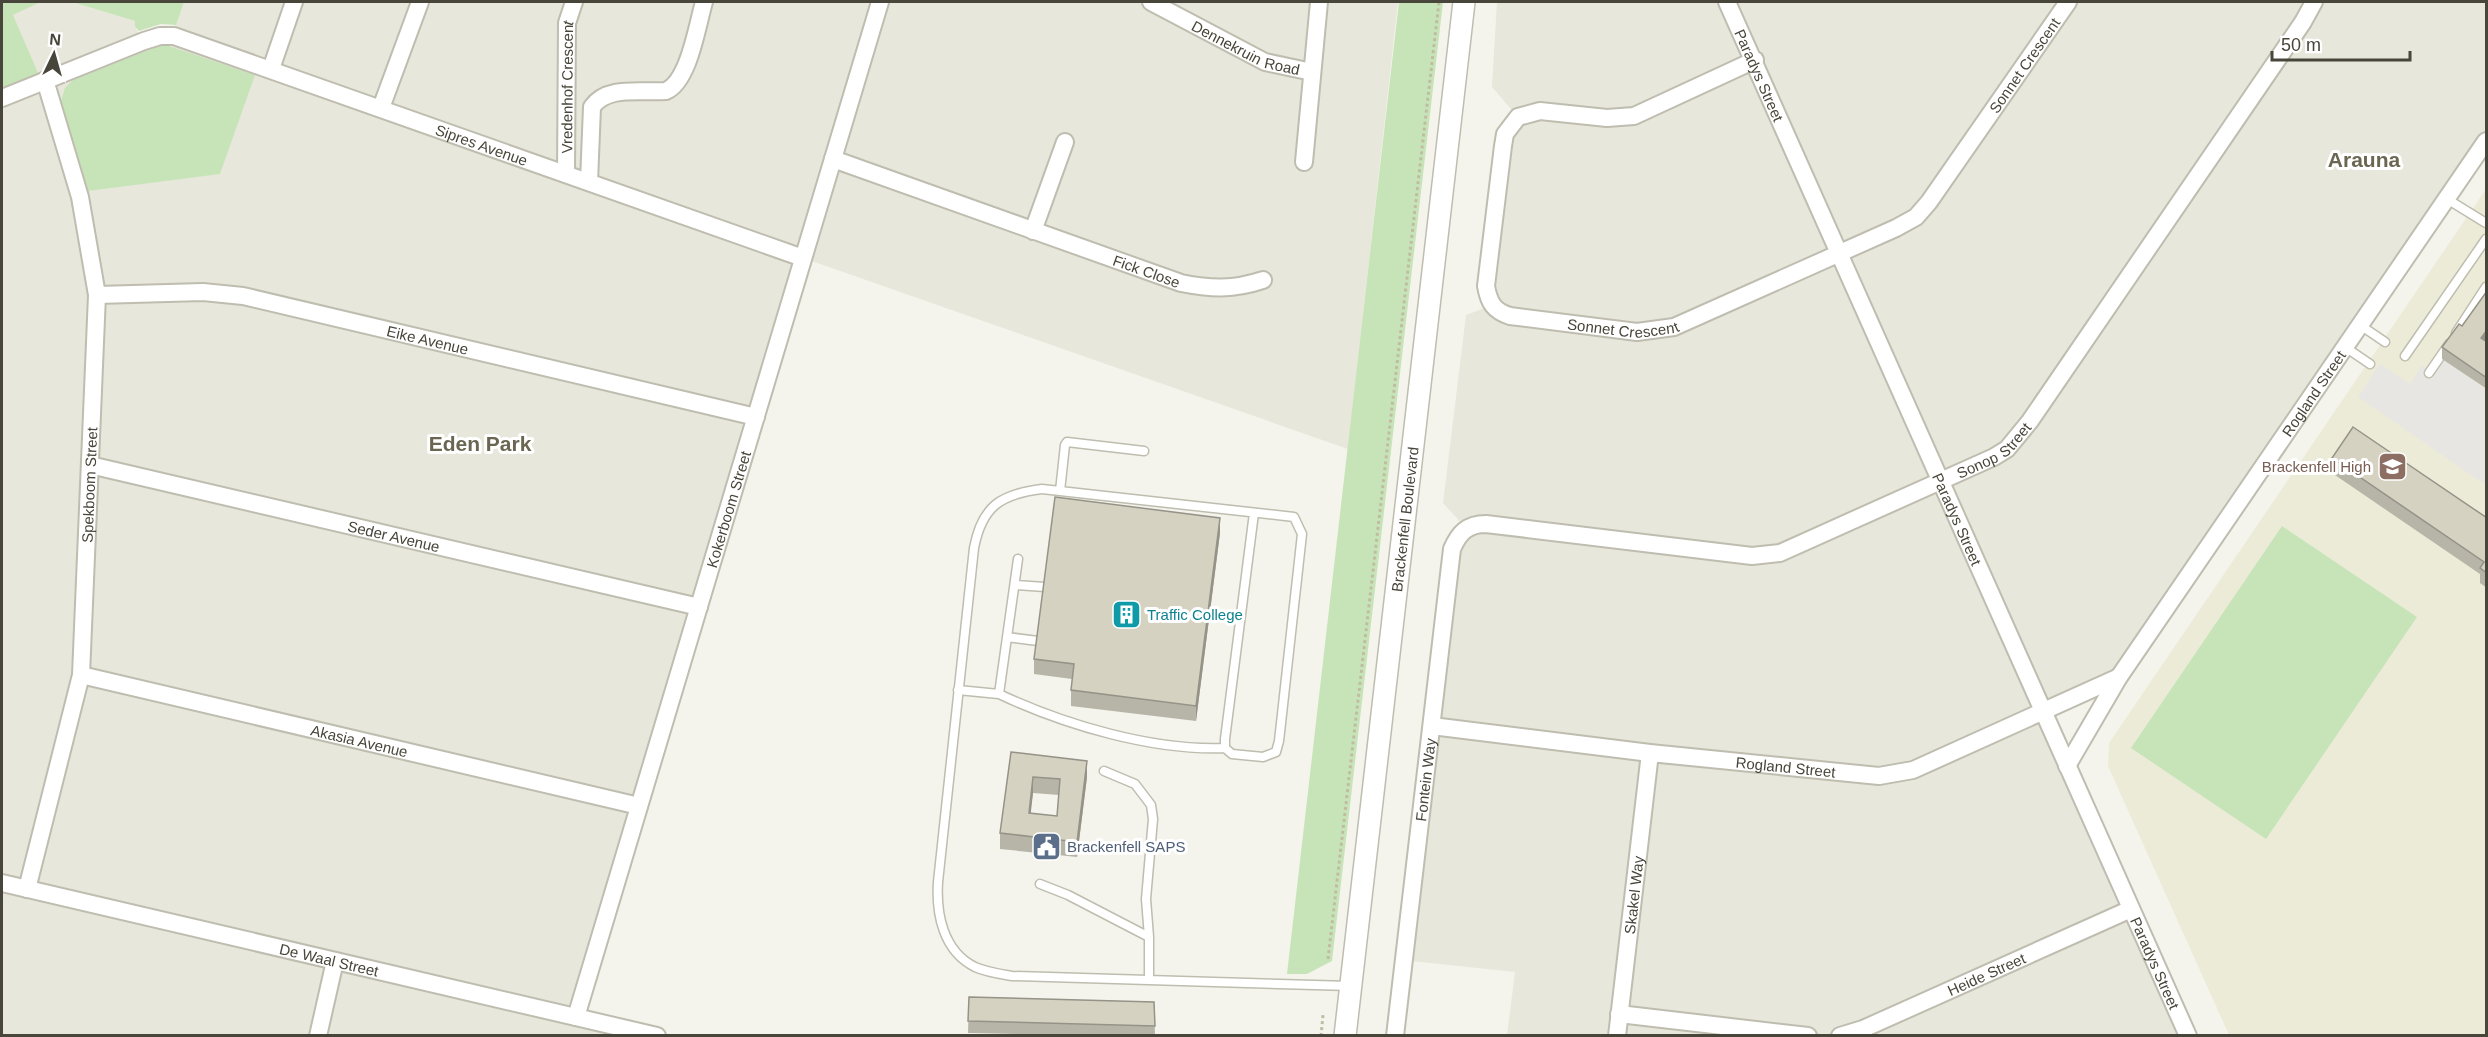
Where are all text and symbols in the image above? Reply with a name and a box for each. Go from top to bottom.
street label: Sonnet Crescent [1985,14,2063,116]
street label: Vredenhof Crescent [558,17,576,154]
street label: Dennekruin Road [1189,17,1302,78]
north arrow [24,24,84,84]
scale bar [2272,24,2410,62]
street label: Paradys Street [1732,26,1788,125]
text: N [49,31,62,49]
text: 50 m [2281,35,2321,55]
street label: Sipres Avenue [433,120,530,169]
district label: Arauna [2328,148,2400,171]
street label: Fick Close [1111,251,1183,291]
street label: Sonnet Crescent [1566,315,1682,341]
street label: Eike Avenue [385,322,470,357]
street label: Rogland Street [2278,346,2349,439]
street label: Sonop Street [1954,418,2035,481]
street label: Spekboom Street [78,426,100,543]
district label: Eden Park [429,432,532,455]
street label: Brackenfell Boulevard [1388,446,1421,593]
street label: Kokerboom Street [703,448,754,570]
school or university icon: Brackenfell High [2376,450,2408,482]
place label: Brackenfell High [2262,458,2371,475]
street label: Paradys Street [1930,470,1986,568]
street label: Seder Avenue [346,517,442,555]
building icon: Traffic College [1110,598,1142,630]
place label: Traffic College [1147,606,1243,623]
street label: Akasia Avenue [309,721,410,760]
street label: Fontein Way [1412,737,1438,822]
street label: Rogland Street [1735,753,1837,780]
public building icon: Brackenfell SAPS [1030,830,1062,862]
place label: Brackenfell SAPS [1067,838,1185,855]
street label: Skakel Way [1620,854,1647,935]
street label: Paradys Street [2127,914,2184,1012]
street label: De Waal Street [278,940,381,979]
street label: Heide Street [1945,949,2028,999]

